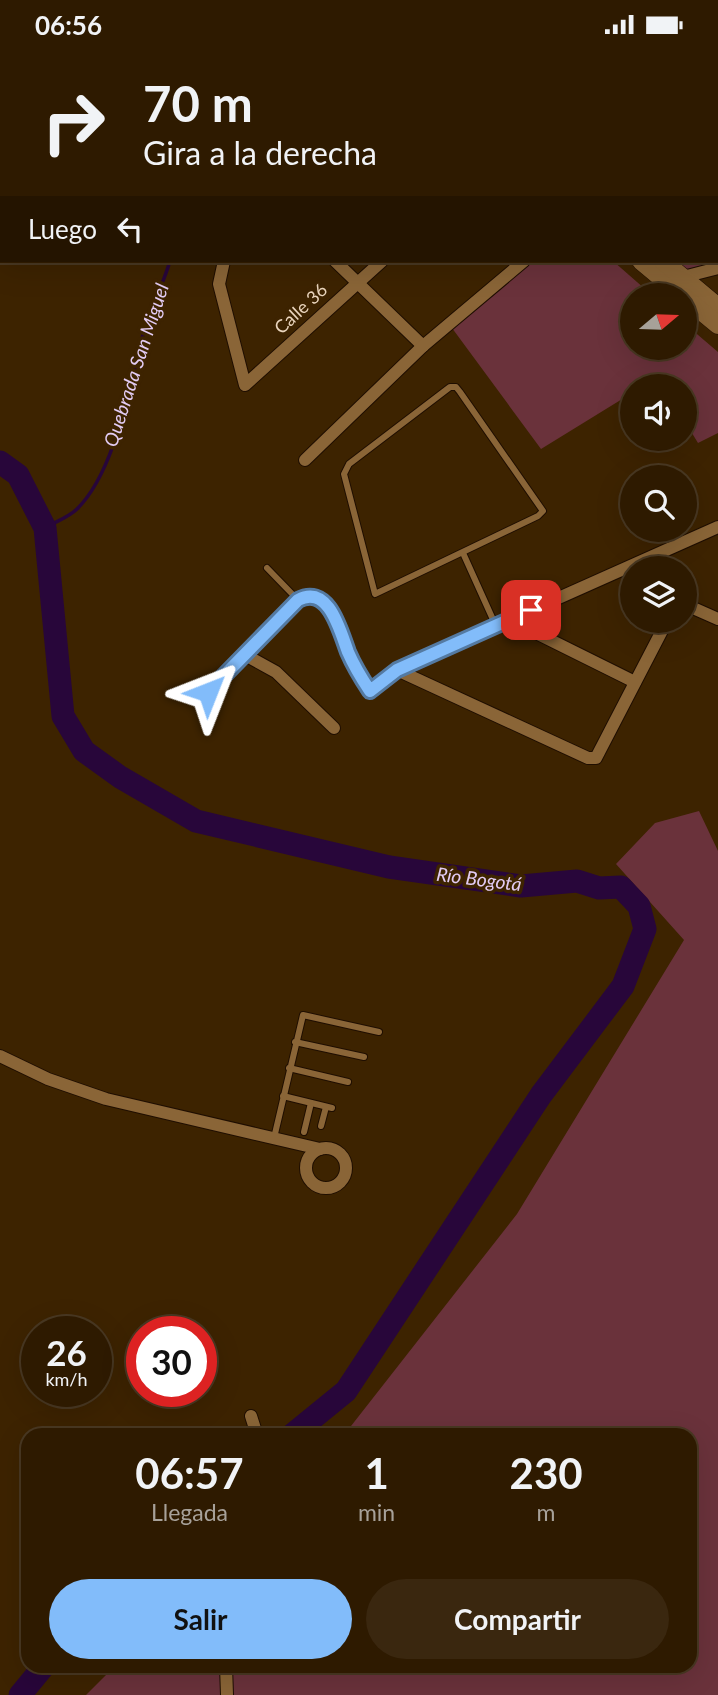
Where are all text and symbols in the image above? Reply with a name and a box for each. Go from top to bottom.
text: 06:56 [35,9,102,41]
text: 70 m [143,74,253,132]
icon: right [28,77,119,168]
text: Gira a la derecha [143,133,377,172]
icon: left [111,210,149,248]
text: Luego [28,213,97,245]
street label: Calle 36 [269,278,331,338]
water label: Quebrada San Miguel [98,280,173,449]
north arrow [620,283,696,361]
map controls [620,283,697,633]
button: sound [620,374,697,451]
button: search [620,465,697,542]
button: layers [620,556,697,633]
pin [501,580,561,640]
icon: arrive [512,591,550,629]
position arrow [171,655,245,729]
water label: Río Bogotá [435,862,523,895]
speed limit sign: 30 [126,1316,217,1407]
text: 26 [46,1331,87,1373]
text: km/h [45,1368,88,1390]
text: 06:57 [135,1448,244,1498]
text: 1 [364,1448,389,1498]
text: 230 [510,1448,583,1498]
text: Llegada [151,1498,228,1526]
text: min [358,1498,395,1526]
text: m [537,1498,556,1526]
button: Salir [49,1579,352,1659]
button: Compartir [366,1579,669,1659]

